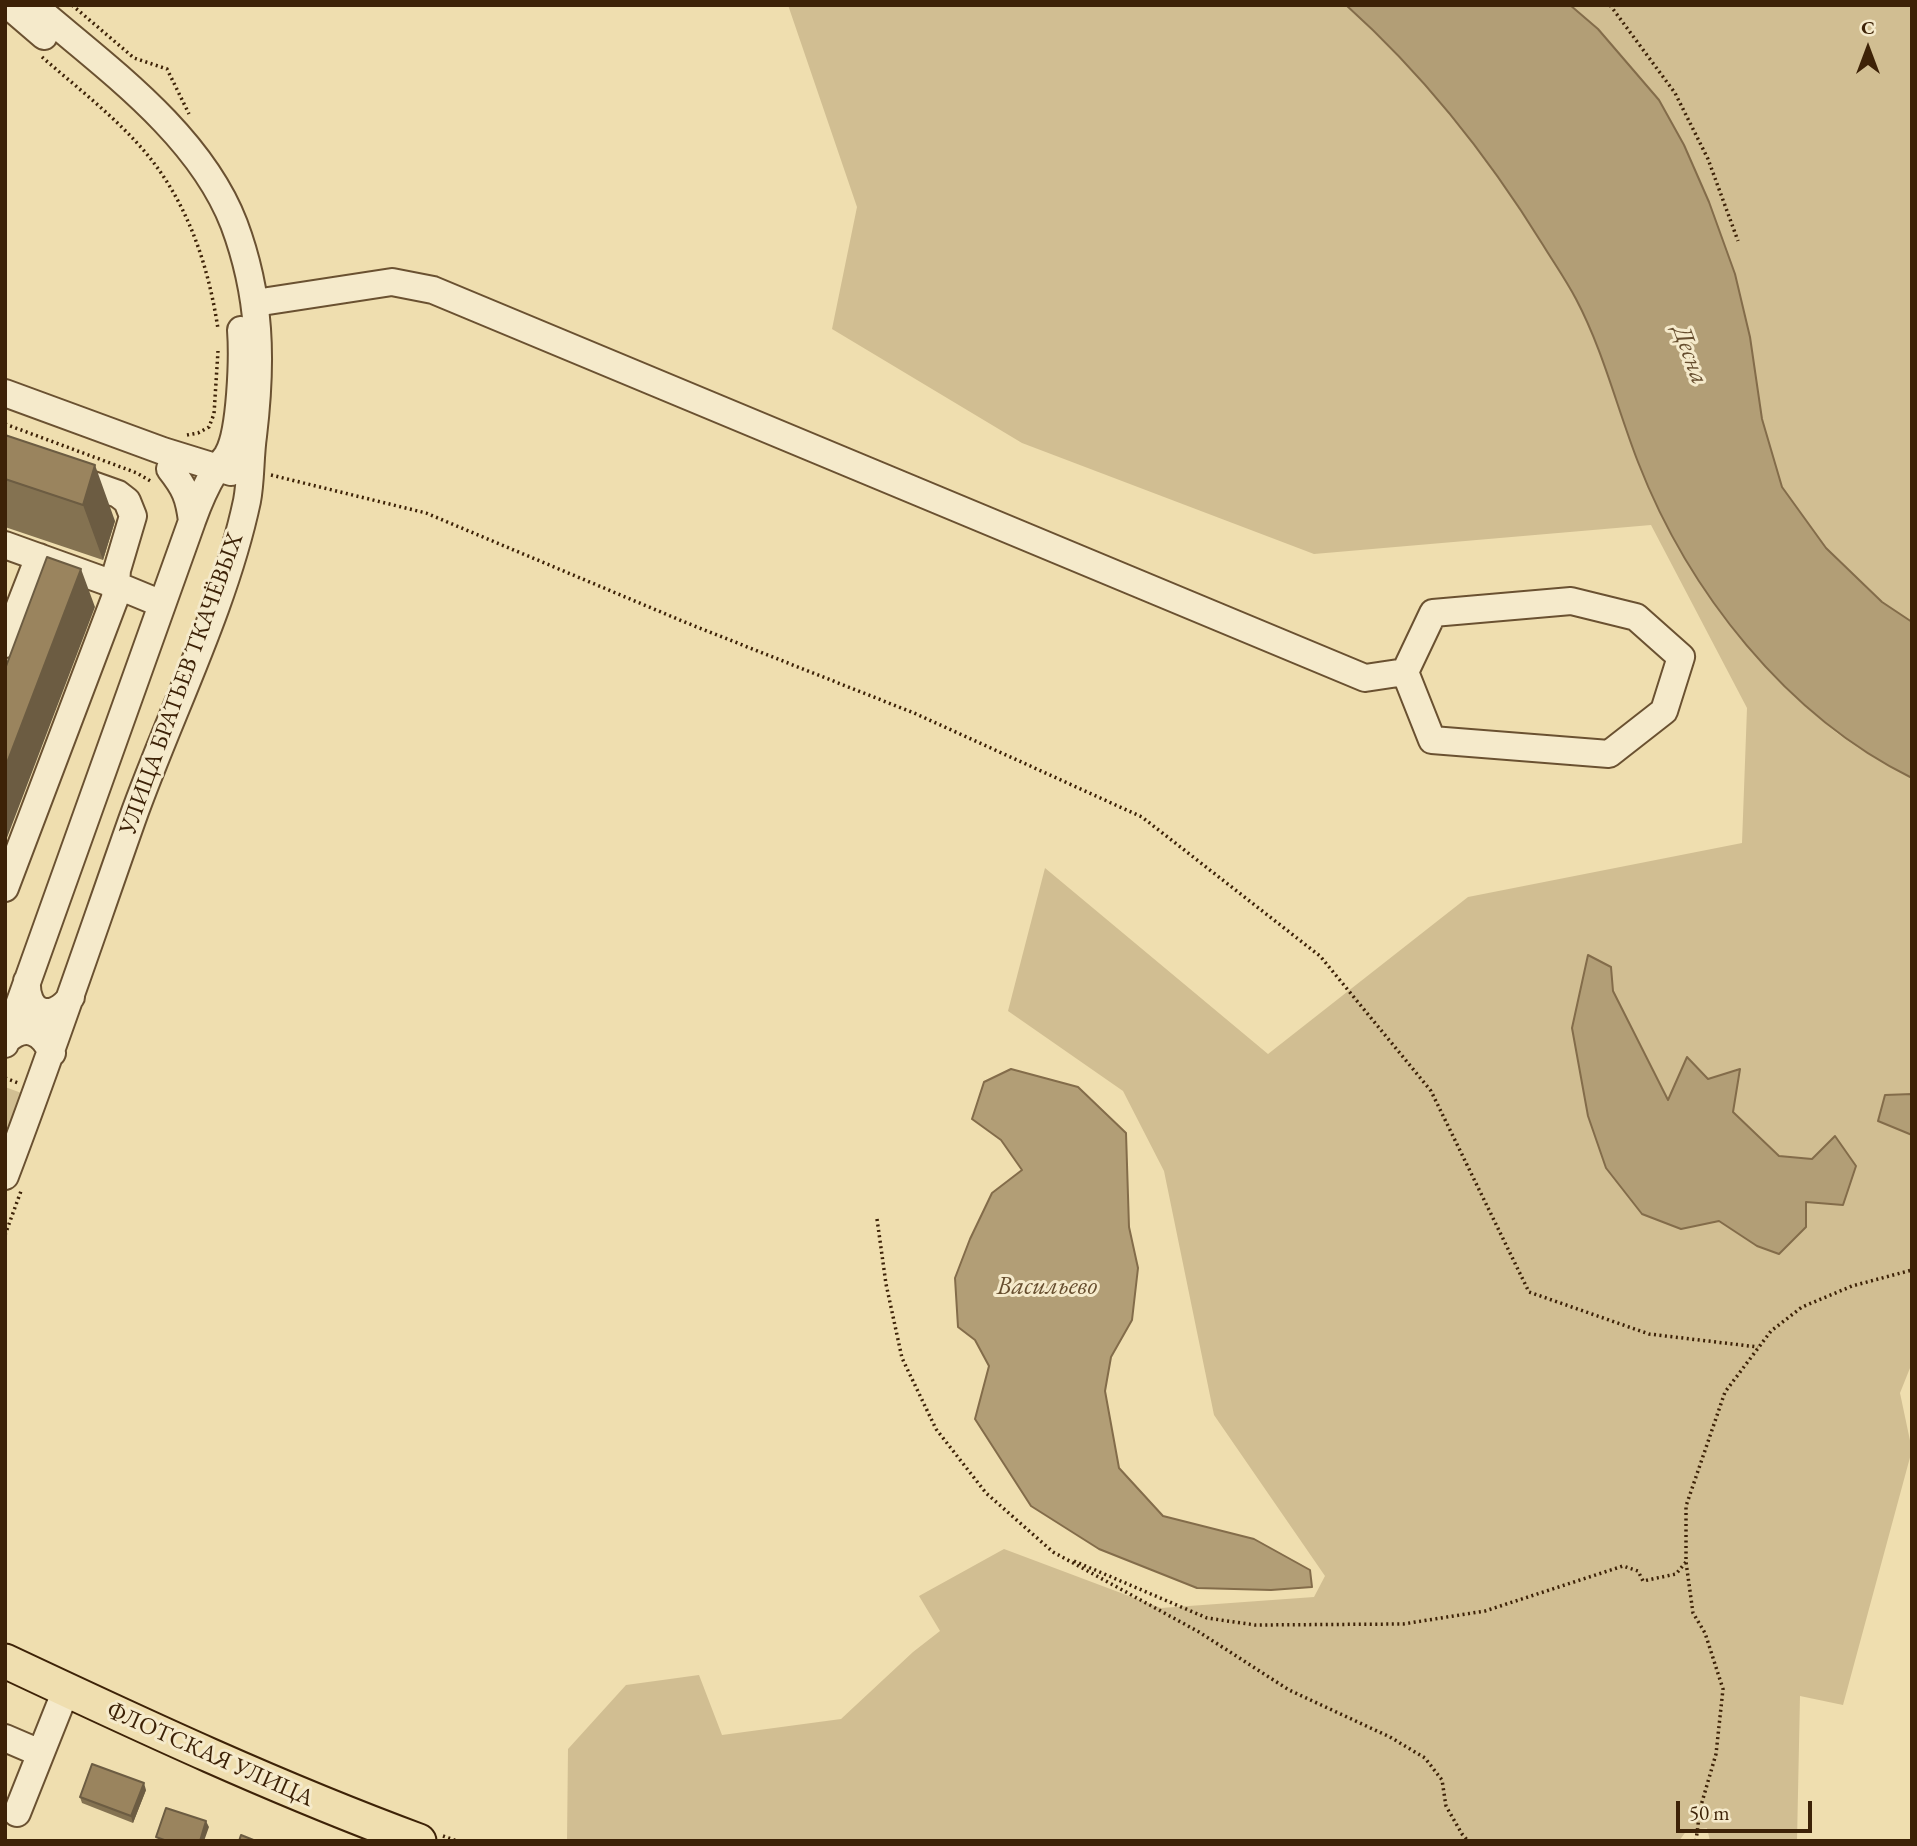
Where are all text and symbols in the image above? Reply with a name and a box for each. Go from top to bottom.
north arrow [1833,14,1903,84]
text: С [1861,15,1875,40]
water label: Десна [1665,321,1715,389]
street label: УЛИЦА БРАТЬЕВ ТКАЧЁВЫХ [114,529,250,839]
water label: Васильево [997,1271,1097,1303]
street label: ФЛОТСКАЯ УЛИЦА [102,1696,318,1814]
scale bar [1679,1786,1815,1830]
text: 50 m [1689,1799,1730,1826]

